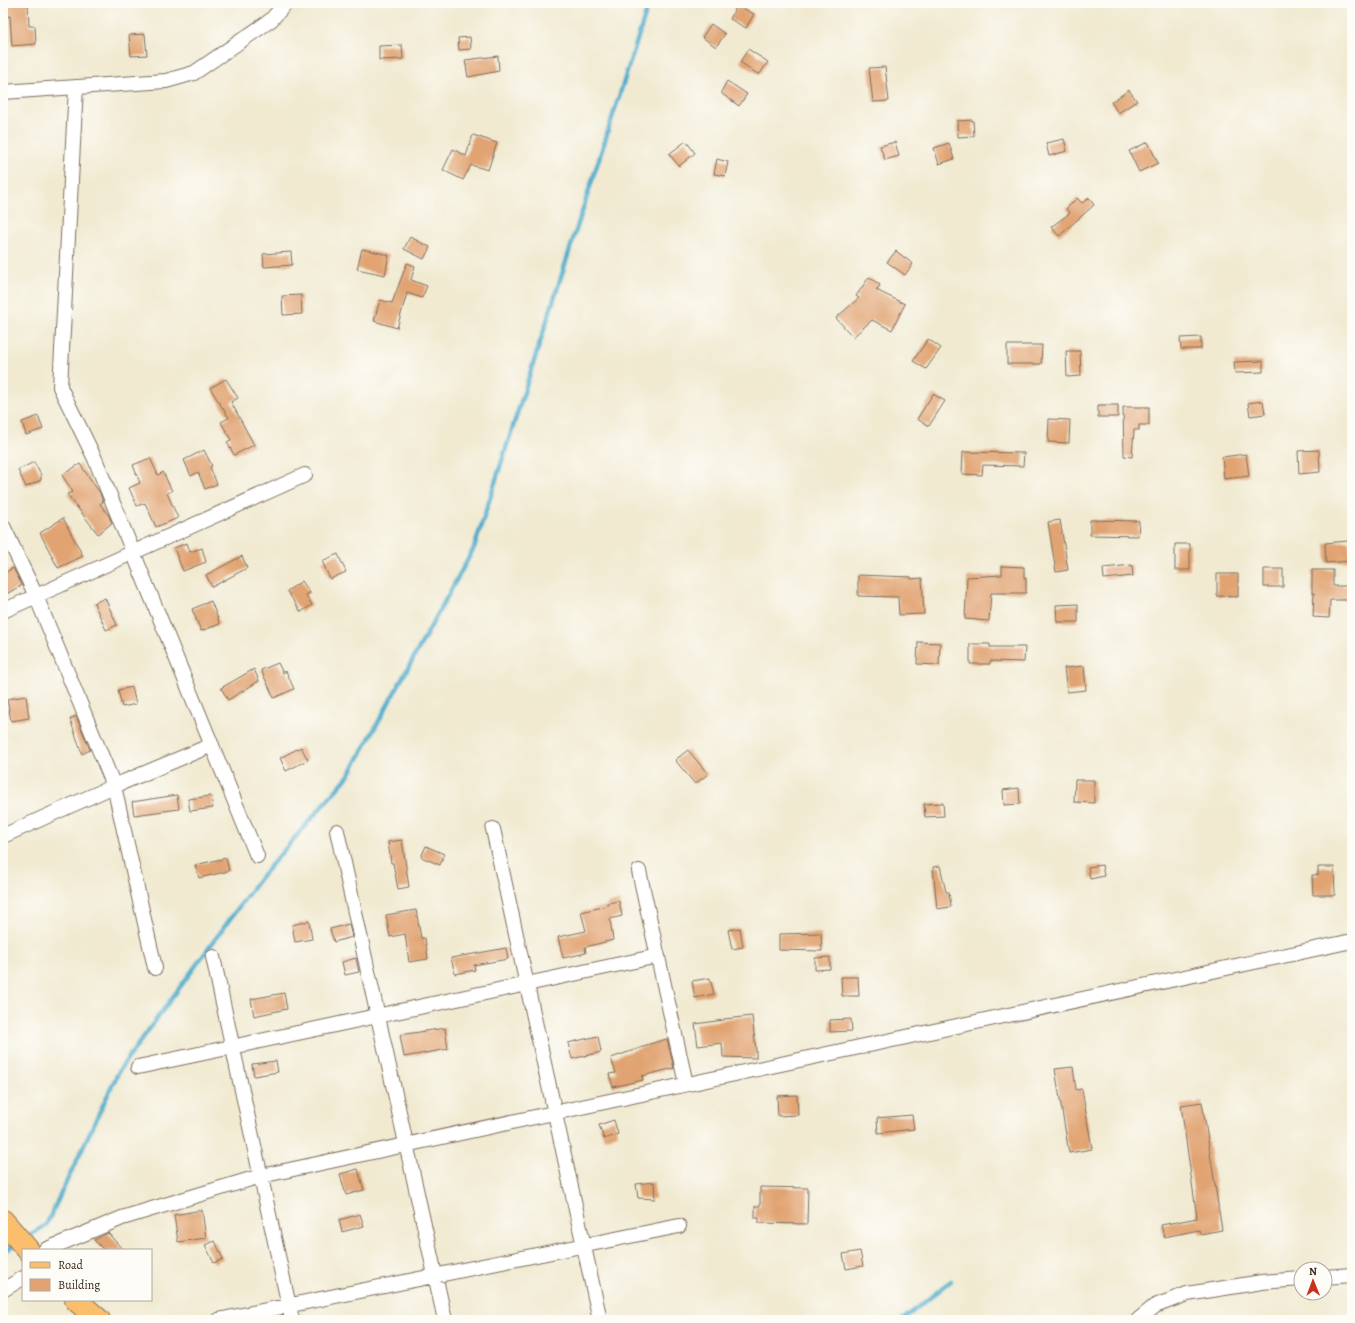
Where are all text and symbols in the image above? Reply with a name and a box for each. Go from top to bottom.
legend [22,1249,152,1301]
text: Road [58,1257,84,1273]
north arrow [1293,1261,1333,1301]
text: N [1309,1264,1317,1279]
text: Building [58,1277,100,1293]

